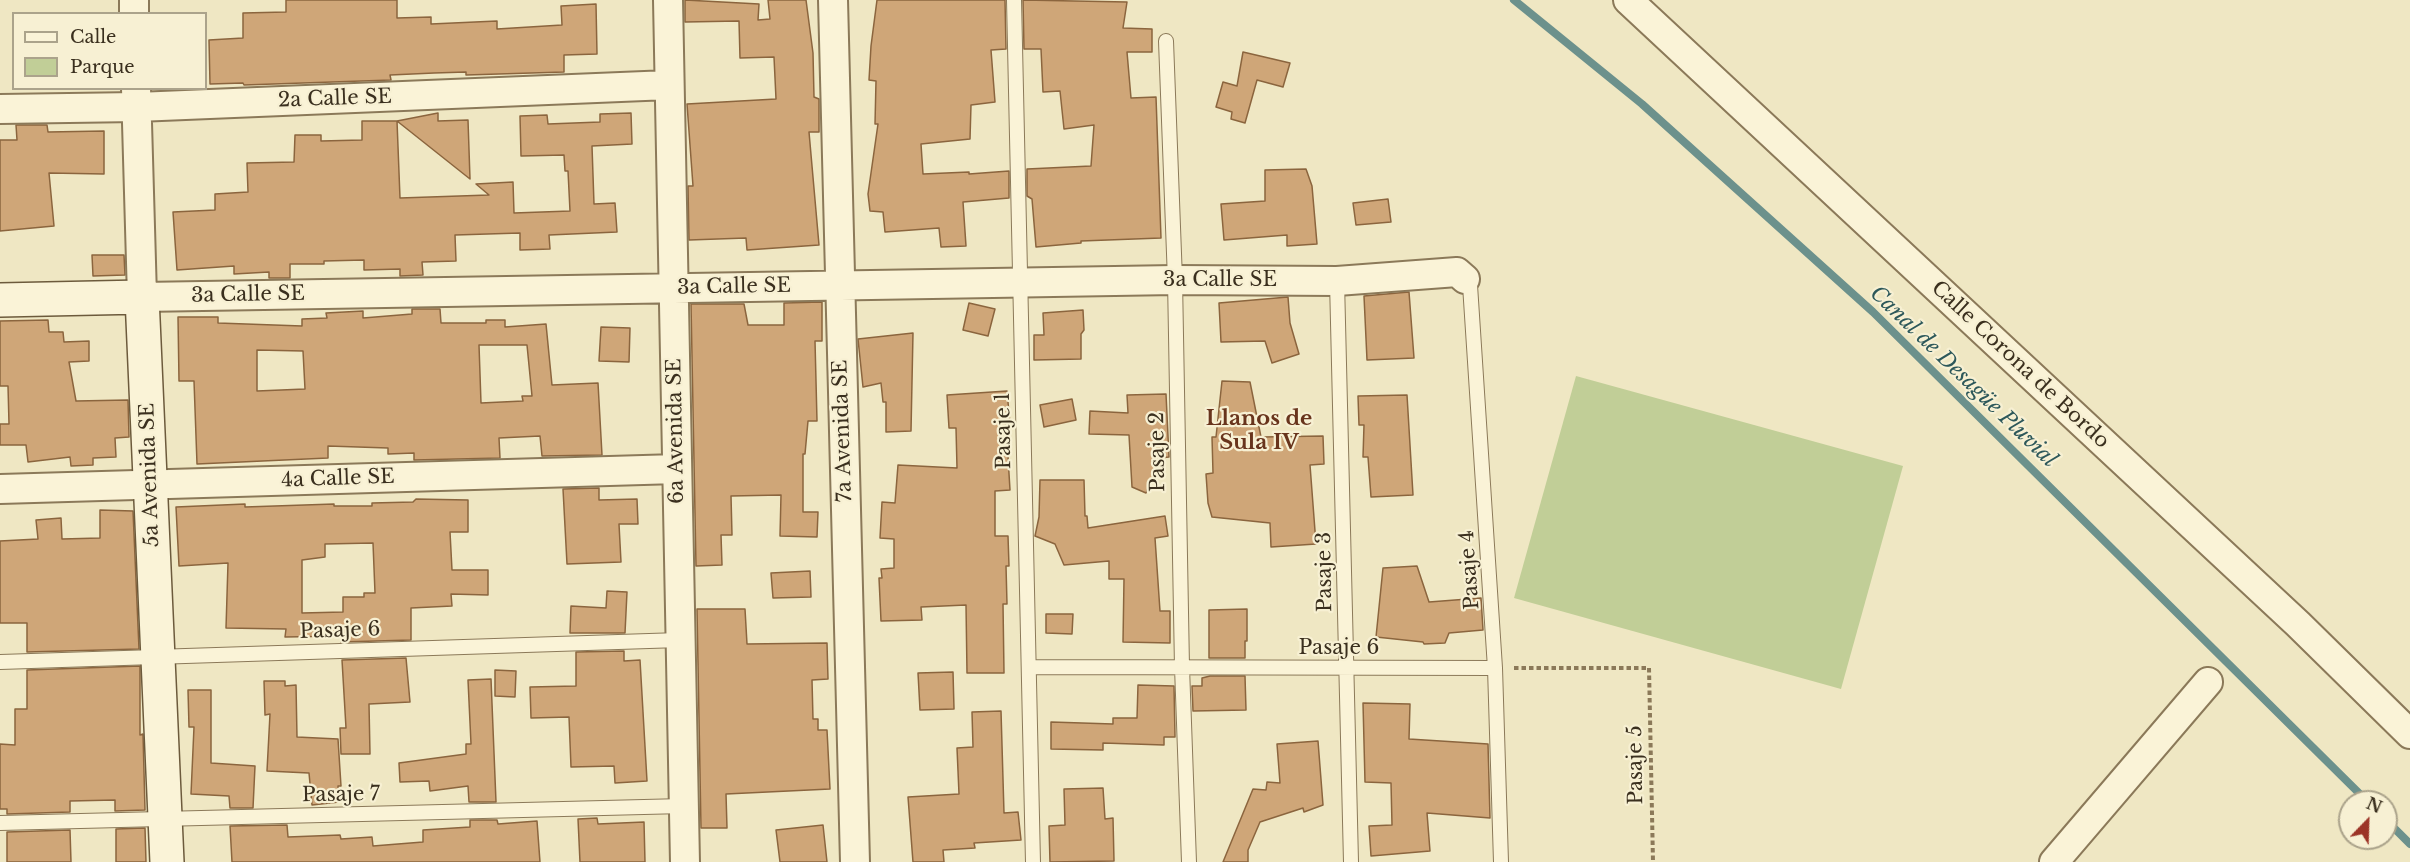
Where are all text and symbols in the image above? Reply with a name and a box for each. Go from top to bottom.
legend [12,12,207,90]
text: Calle [70,26,116,48]
text: Parque [70,56,135,78]
street label: 2a Calle SE [278,85,392,113]
street label: 3a Calle SE [1163,268,1277,292]
street label: 3a Calle SE [677,274,791,300]
street label: Calle Corona de Bordo [1926,276,2114,454]
water label: Canal de Desagüe Pluvial [1864,281,2062,473]
street label: 3a Calle SE [191,282,305,308]
street label: 6a Avenida SE [663,358,689,504]
street label: 7a Avenida SE [829,359,857,503]
street label: Pasaje 1 [991,392,1017,470]
street label: 5a Avenida SE [135,403,165,547]
district label: Llanos de Sula IV [1206,406,1312,456]
street label: Pasaje 2 [1145,412,1171,492]
street label: 4a Calle SE [281,465,395,493]
street label: Pasaje 4 [1455,529,1485,611]
street label: Pasaje 3 [1312,532,1338,612]
street label: Pasaje 6 [299,618,381,644]
street label: Pasaje 6 [1299,636,1379,660]
street label: Pasaje 5 [1623,725,1649,805]
street label: Pasaje 7 [302,782,380,808]
north arrow [2338,790,2398,850]
text: N [2363,793,2385,817]

